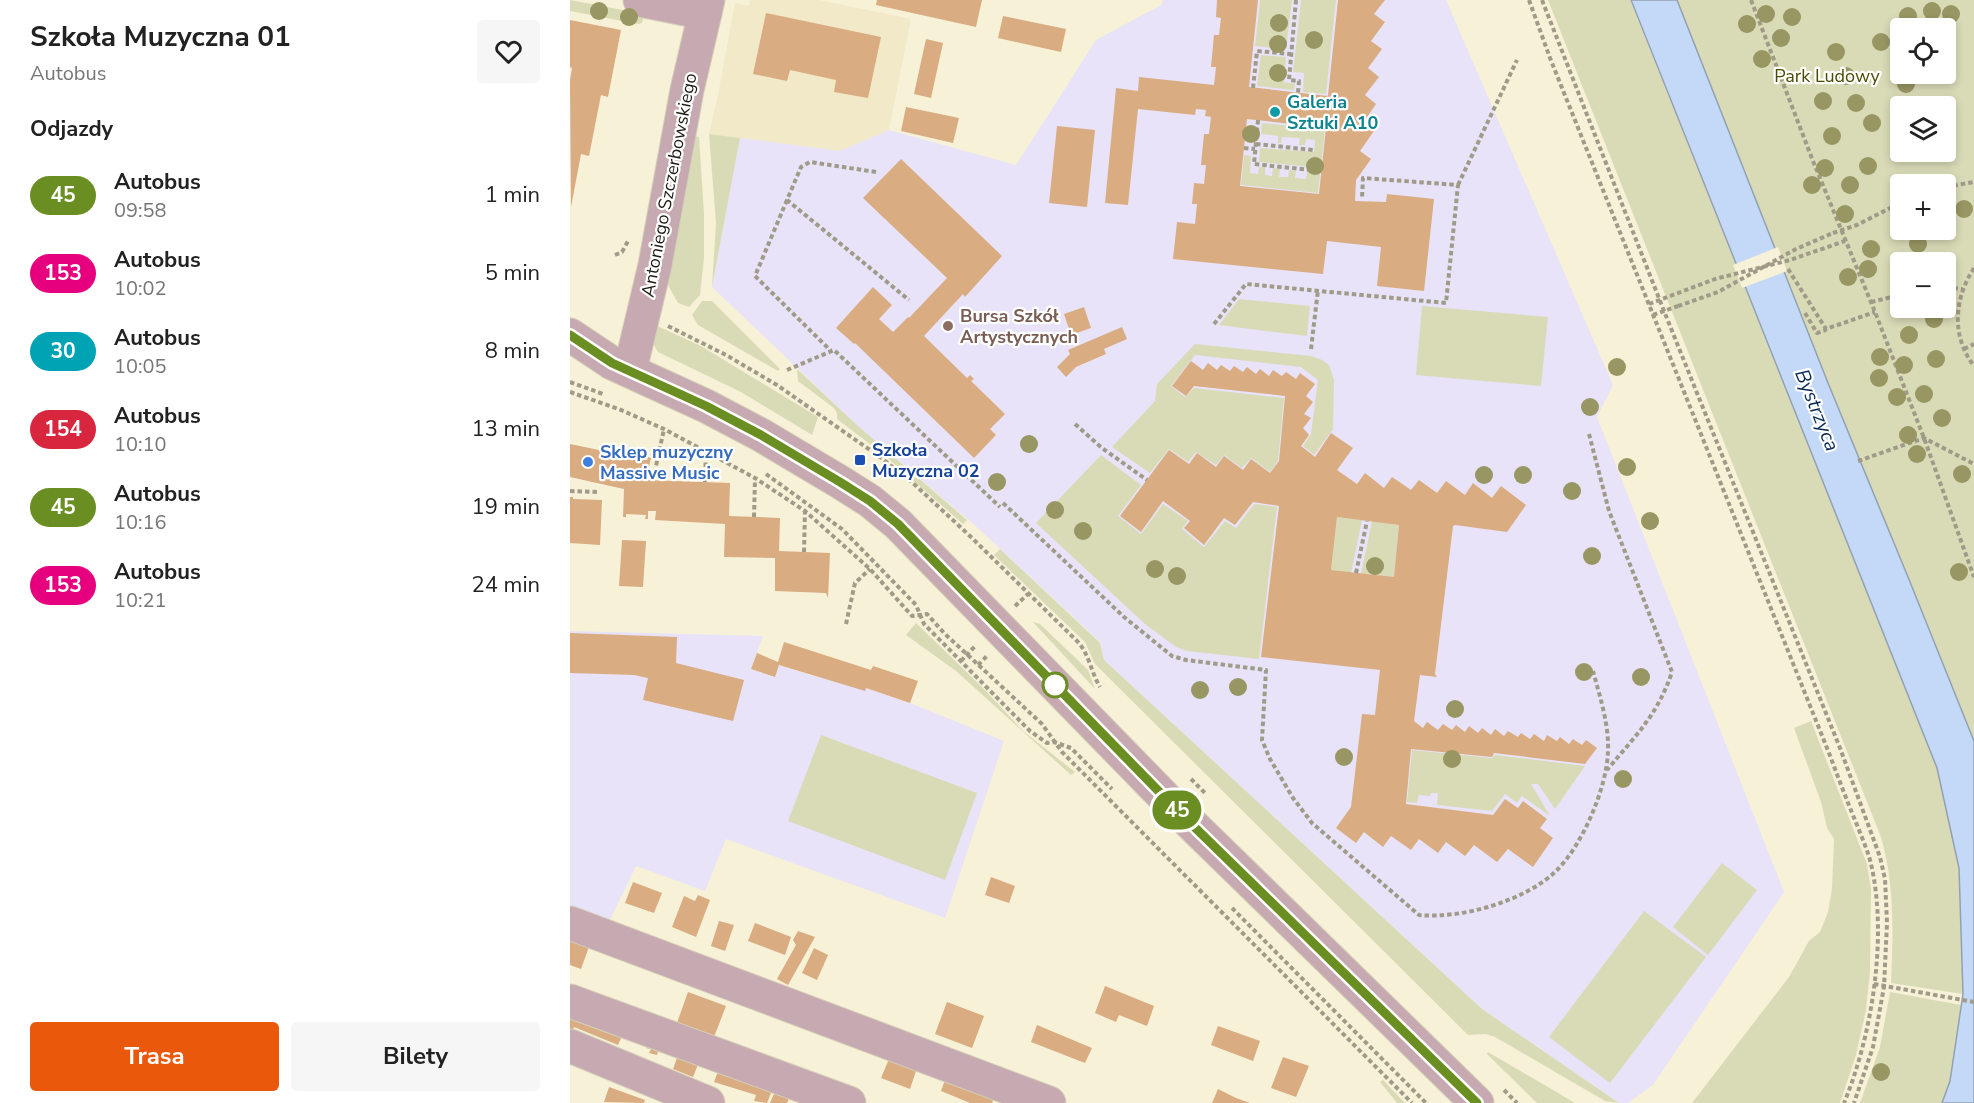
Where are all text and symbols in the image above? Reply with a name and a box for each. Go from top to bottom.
text: Szkoła Muzyczna 01 [30,18,291,56]
map controls [1890,18,1956,318]
button: locate [1890,18,1956,84]
button: heart [477,20,540,83]
text: Autobus [30,60,106,87]
park label: Park Ludowy [1774,64,1880,88]
street label: Antoniego Szczerbowskiego [635,71,703,299]
place label: Galeria Sztuki A10 [1287,90,1378,135]
button: layers [1890,96,1956,162]
marker: Galeria Sztuki A10 [1268,105,1282,119]
text: Odjazdy [30,114,113,144]
text: Autobus [114,167,201,197]
button: + [1890,174,1956,240]
text: 1 min [485,180,540,210]
text: 45 [50,181,76,209]
text: 09:58 [114,197,167,224]
text: Autobus [114,245,201,275]
button: − [1890,252,1956,318]
text: 5 min [485,258,540,288]
text: 153 [44,259,82,287]
text: 10:02 [114,275,167,302]
place label: Bursa Szkół Artystycznych [960,304,1078,349]
marker: Bursa Szkół Artystycznych [941,319,955,333]
text: Autobus [114,323,201,353]
text: 8 min [485,336,540,366]
text: 30 [50,337,76,365]
text: 10:05 [114,353,167,380]
water label: Bystrzyca [1788,365,1846,455]
text: Autobus [114,401,201,431]
text: 13 min [472,414,540,444]
text: 154 [44,415,82,443]
text: 10:10 [114,431,167,458]
place label: Szkoła Muzyczna 02 [872,438,980,483]
place label: Sklep muzyczny Massive Music [600,440,733,485]
marker: Szkoła Muzyczna 02 [853,453,867,467]
marker: Sklep muzyczny Massive Music [581,455,595,469]
text: Autobus [114,479,201,509]
text: 19 min [472,492,540,522]
text: 45 [50,493,76,521]
text: 10:16 [114,509,167,536]
text: Autobus [114,557,201,587]
text: 24 min [472,570,540,600]
text: 153 [44,571,82,599]
text: 10:21 [114,587,167,614]
unlabelled marker [1042,672,1068,698]
line badge: 45 [1150,790,1204,830]
text: 45 [1164,796,1190,824]
button: Trasa [30,1022,279,1091]
button: Bilety [291,1022,540,1091]

